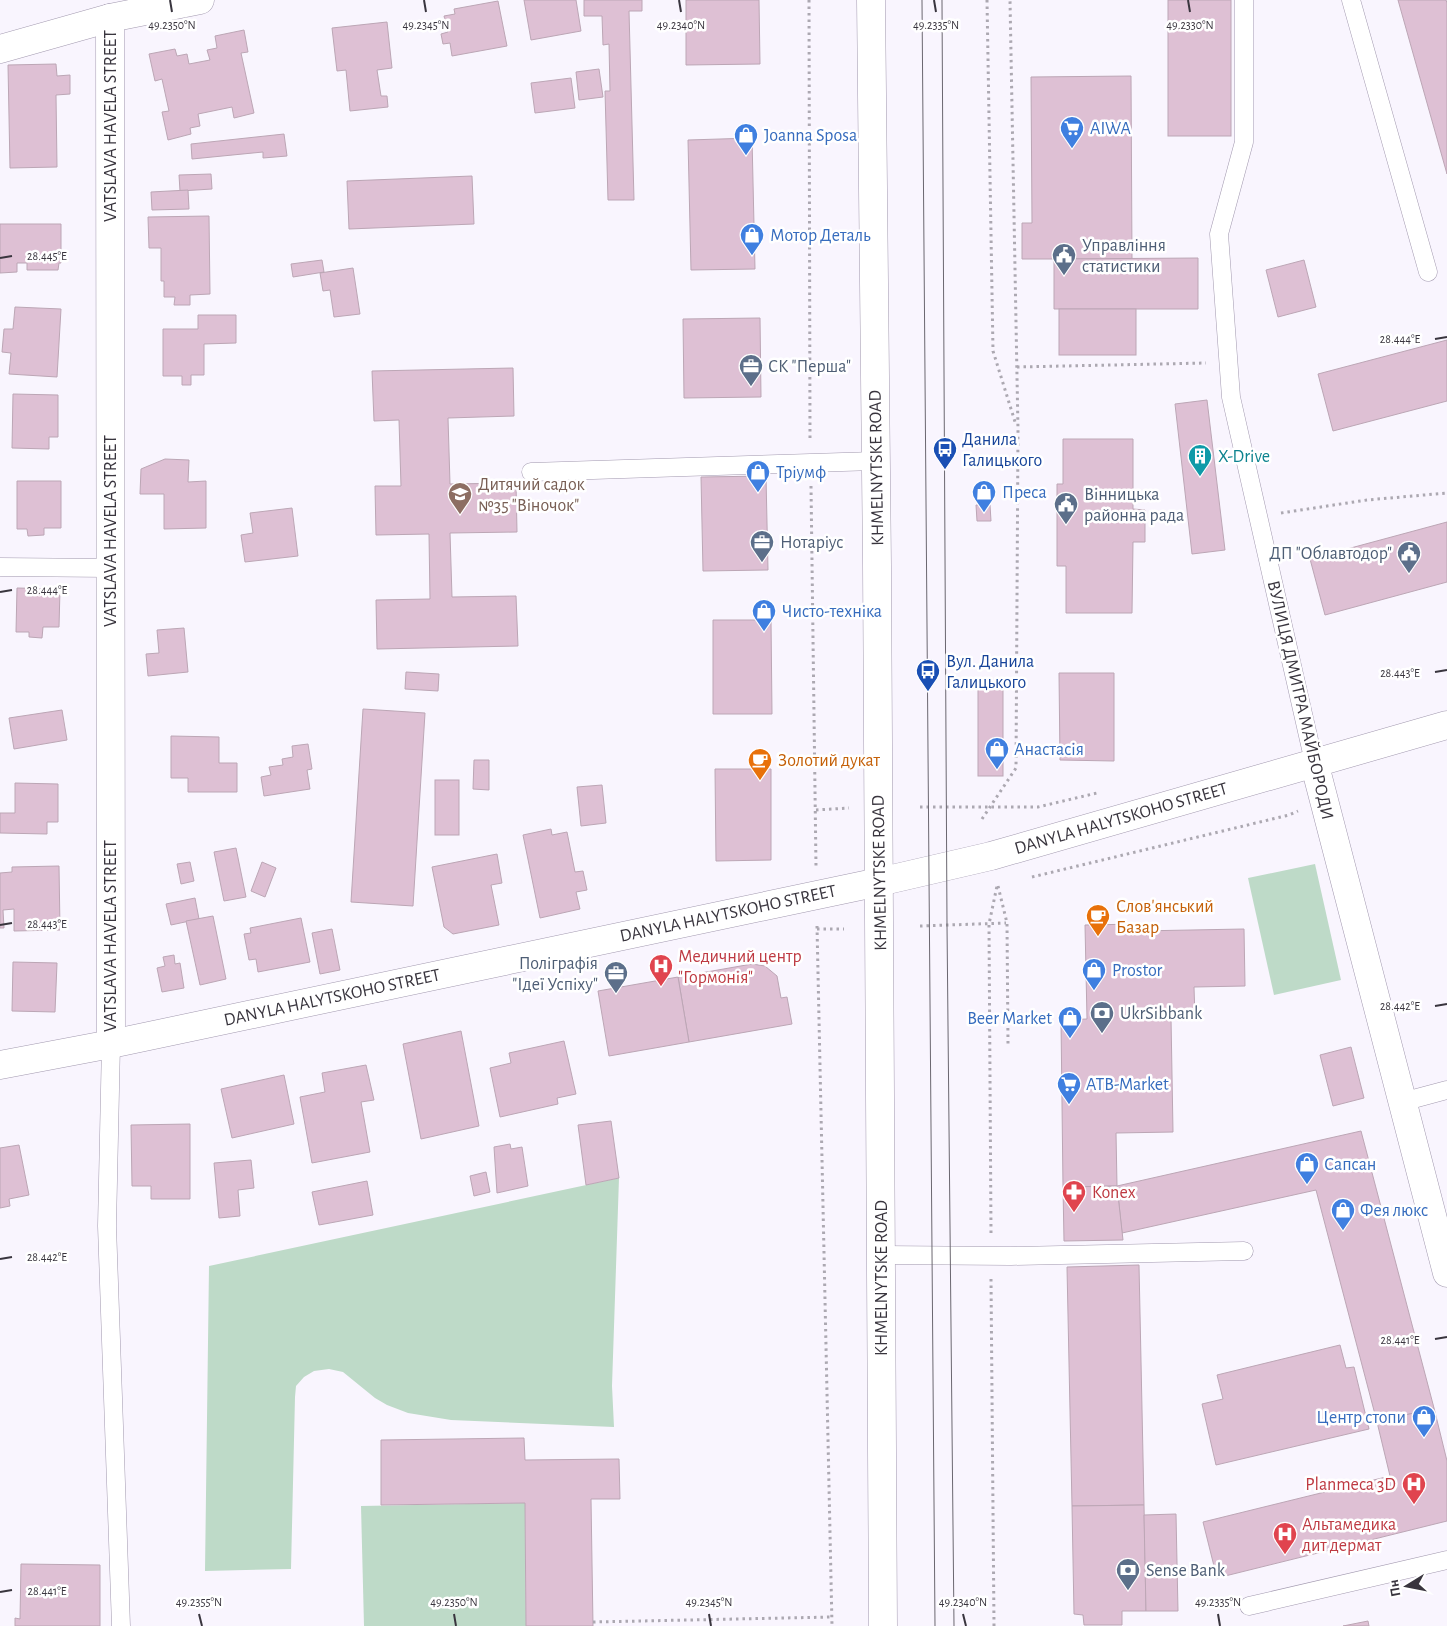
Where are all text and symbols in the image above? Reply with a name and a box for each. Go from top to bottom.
text: 49.2350°N [148,19,196,31]
text: 49.2345°N [402,19,450,31]
text: 49.2340°N [657,19,705,31]
text: 49.2335°N [913,19,959,31]
text: 49.2330°N [1166,19,1214,31]
street label: VATSLAVA HAVELA STREET [102,30,120,222]
supermarket icon: AIWA [1059,115,1085,149]
place label: AIWA [1090,120,1132,138]
shop icon: Joanna Sposa [733,122,759,156]
place label: Joanna Sposa [764,127,857,145]
shop icon: Мотор Деталь [739,222,765,256]
place label: Мотор Деталь [770,227,871,245]
place label: Управління статистики [1082,237,1166,276]
public building icon: Управління статистики [1051,242,1077,276]
text: 28.445°E [27,250,67,262]
text: 28.444°E [1380,333,1420,345]
office icon: СК "Перша" [738,353,764,387]
place label: СК "Перша" [768,358,851,376]
street label: KHMELNYTSKE ROAD [867,390,887,546]
place label: Данила Галицького [962,431,1042,470]
street label: VATSLAVA HAVELA STREET [102,435,120,627]
bus stop icon: Данила Галицького [932,436,958,470]
building icon: X-Drive [1187,443,1213,477]
place label: X-Drive [1218,448,1270,466]
shop icon: Тріумф [745,459,771,493]
place label: Тріумф [776,464,826,482]
place label: Дитячий садок №35 "Віночок" [478,476,585,515]
shop icon: Преса [971,479,997,513]
school or university icon: Дитячий садок №35 "Віночок" [447,481,473,515]
place label: Преса [1002,484,1047,502]
place label: Вінницька районна рада [1084,486,1184,525]
public building icon: Вінницька районна рада [1053,491,1079,525]
office icon: Нотаріус [749,529,775,563]
place label: Нотаріус [780,534,843,552]
public building icon: ДП "Облавтодор" [1396,540,1422,574]
place label: ДП "Облавтодор" [1269,544,1392,563]
street label: ВУЛИЦЯ ДМИТРА МАЙБОРОДИ [1264,578,1338,822]
text: 28.444°E [27,584,67,596]
shop icon: Чисто-техніка [751,598,777,632]
place label: Чисто-техніка [782,603,882,621]
place label: Вул. Данила Галицького [946,653,1034,692]
bus stop icon: Вул. Данила Галицького [915,658,941,692]
text: 28.443°E [1380,667,1420,679]
shop icon: Анастасія [984,736,1010,770]
place label: Анастасія [1014,741,1084,759]
cafe icon: Золотий дукат [747,747,773,781]
place label: Золотий дукат [778,752,880,770]
street label: DANYLA HALYTSKOHO STREET [1013,780,1230,858]
street label: KHMELNYTSKE ROAD [870,795,890,951]
street label: VATSLAVA HAVELA STREET [102,840,120,1032]
street label: DANYLA HALYTSKOHO STREET [618,882,838,946]
place label: Слов'янський Базар [1116,898,1214,937]
cafe icon: Слов'янський Базар [1085,903,1111,937]
text: 28.443°E [27,918,67,930]
place label: Медичний центр "Гормонія" [678,948,802,987]
hospital icon: Медичний центр "Гормонія" [648,953,674,987]
place label: Поліграфія "Ідеї Успіху" [512,955,598,994]
shop icon: Prostor [1081,957,1107,991]
office icon: Поліграфія "Ідеї Успіху" [603,960,629,994]
place label: Prostor [1112,962,1163,980]
street label: DANYLA HALYTSKOHO STREET [222,966,442,1030]
bank icon: UkrSibbank [1089,1000,1115,1034]
text: 28.442°E [1380,1000,1420,1012]
shop icon: Beer Market [1057,1005,1083,1039]
place label: UkrSibbank [1120,1005,1203,1023]
place label: Beer Market [967,1010,1052,1028]
supermarket icon: ATB-Market [1056,1071,1082,1105]
place label: ATB-Market [1086,1076,1169,1094]
shop icon: Сапсан [1294,1151,1320,1185]
place label: Сапсан [1324,1156,1376,1174]
pharmacy icon: Konex [1061,1179,1087,1213]
place label: Konex [1092,1184,1136,1202]
shop icon: Фея люкс [1330,1197,1356,1231]
street label: KHMELNYTSKE ROAD [873,1200,891,1356]
place label: Фея люкс [1360,1202,1428,1220]
text: 28.442°E [27,1251,67,1263]
text: 28.441°E [1381,1334,1420,1346]
shop icon: Центр стопи [1411,1404,1437,1438]
place label: Центр стопи [1316,1409,1406,1427]
hospital icon: Planmeca 3D [1401,1471,1427,1505]
place label: Planmeca 3D [1305,1476,1396,1494]
place label: Альтамедика дит дермат [1302,1516,1396,1555]
hospital icon: Альтамедика дит дермат [1272,1521,1298,1555]
bank icon: Sense Bank [1115,1557,1141,1591]
north arrow [1382,1561,1432,1611]
place label: Sense Bank [1146,1562,1226,1580]
text: Пн [1387,1578,1404,1598]
text: 28.441°E [28,1585,67,1597]
text: 49.2355°N [176,1596,222,1608]
text: 49.2350°N [430,1596,478,1608]
text: 49.2345°N [685,1596,733,1608]
text: 49.2340°N [939,1596,987,1608]
text: 49.2335°N [1195,1596,1241,1608]

